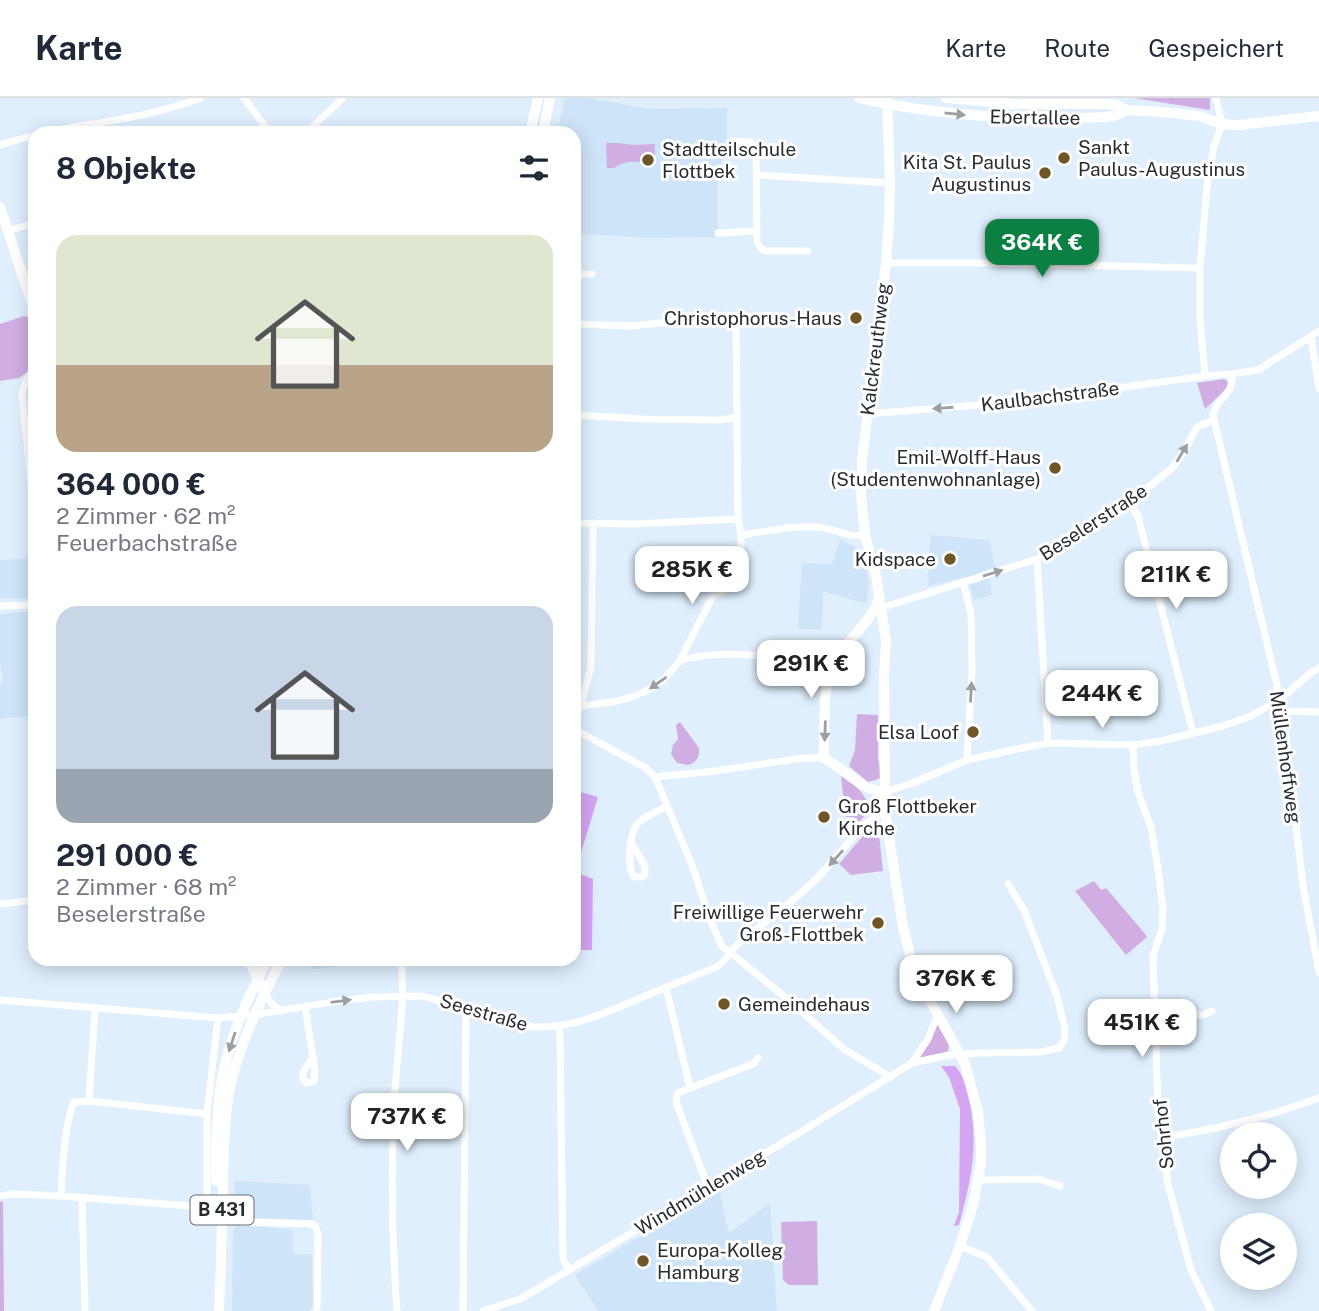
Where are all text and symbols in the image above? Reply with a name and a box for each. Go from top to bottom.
text: Karte [35,29,123,67]
text: Karte [945,34,1006,62]
text: Route [1044,34,1110,62]
text: Gespeichert [1148,34,1284,62]
street label: Ebertallee [989,105,1081,129]
one-way arrow [944,108,966,119]
place label: Sankt Paulus-Augustinus [1078,136,1245,180]
place label: Stadtteilschule Flottbek [662,138,796,182]
icon: filters [515,149,553,187]
text: 8 Objekte [56,150,196,186]
marker: Sankt Paulus-Augustinus [1056,150,1072,166]
place label: Kita St. Paulus Augustinus [903,151,1031,195]
marker: Stadtteilschule Flottbek [640,152,656,168]
marker: Kita St. Paulus Augustinus [1037,165,1053,181]
pin: 364K € [985,220,1099,279]
text: 364K € [1001,228,1083,255]
icon: home [242,281,368,407]
street label: Kalckreuthweg [856,281,894,417]
place label: Christophorus-Haus [664,307,842,329]
marker: Christophorus-Haus [848,310,864,326]
street label: Kaulbachstraße [980,377,1120,415]
one-way arrow [932,403,954,414]
one-way arrow [1175,443,1188,463]
place label: Emil-Wolff-Haus (Studentenwohnanlage) [831,446,1041,490]
marker: Emil-Wolff-Haus (Studentenwohnanlage) [1047,460,1063,476]
text: 364 000 € [56,466,206,502]
street label: Beselerstraße [1035,479,1151,565]
text: 2 Zimmer · 62 m² [56,502,235,529]
text: Feuerbachstraße [56,529,238,556]
pin: 285K € [635,546,749,606]
place label: Kidspace [855,548,936,570]
marker: Kidspace [942,551,958,567]
pin: 211K € [1119,552,1233,611]
text: 285K € [651,555,733,582]
text: 211K € [1141,560,1211,587]
one-way arrow [983,567,1004,577]
pin: 291K € [754,640,868,700]
text: 291K € [773,649,849,676]
icon: home [242,652,368,778]
pin: 244K € [1045,670,1159,730]
one-way arrow [649,676,667,690]
text: 244K € [1061,679,1143,706]
one-way arrow [965,680,976,702]
street label: Müllenhoffweg [1266,689,1306,825]
one-way arrow [819,720,830,742]
place label: Elsa Loof [878,721,959,743]
marker: Elsa Loof [965,724,981,740]
place label: Groß Flottbeker Kirche [838,795,977,839]
marker: Groß Flottbeker Kirche [816,809,832,825]
text: 291 000 € [56,837,199,873]
one-way arrow [828,849,844,867]
text: 2 Zimmer · 68 m² [56,873,237,900]
text: Beselerstraße [56,900,206,927]
place label: Freiwillige Feuerwehr Groß-Flottbek [673,901,864,945]
marker: Freiwillige Feuerwehr Groß-Flottbek [870,915,886,931]
pin: 376K € [899,956,1013,1015]
text: 376K € [916,964,996,991]
street label: Seestraße [437,989,531,1035]
place label: Gemeindehaus [738,993,870,1015]
one-way arrow [330,995,352,1006]
marker: Gemeindehaus [716,996,732,1012]
pin: 451K € [1085,1000,1199,1059]
text: 451K € [1104,1008,1180,1035]
one-way arrow [226,1031,236,1052]
pin: 737K € [350,1094,464,1153]
street label: Sohrhof [1148,1098,1178,1170]
text: 737K € [367,1102,447,1129]
map controls [1220,1122,1297,1290]
button: locate [1220,1122,1297,1199]
street label: Windmühlenweg [631,1144,769,1239]
road number: B 431 [190,1196,254,1224]
button: layers [1220,1213,1297,1290]
place label: Europa-Kolleg Hamburg [657,1239,783,1283]
marker: Europa-Kolleg Hamburg [635,1253,651,1269]

